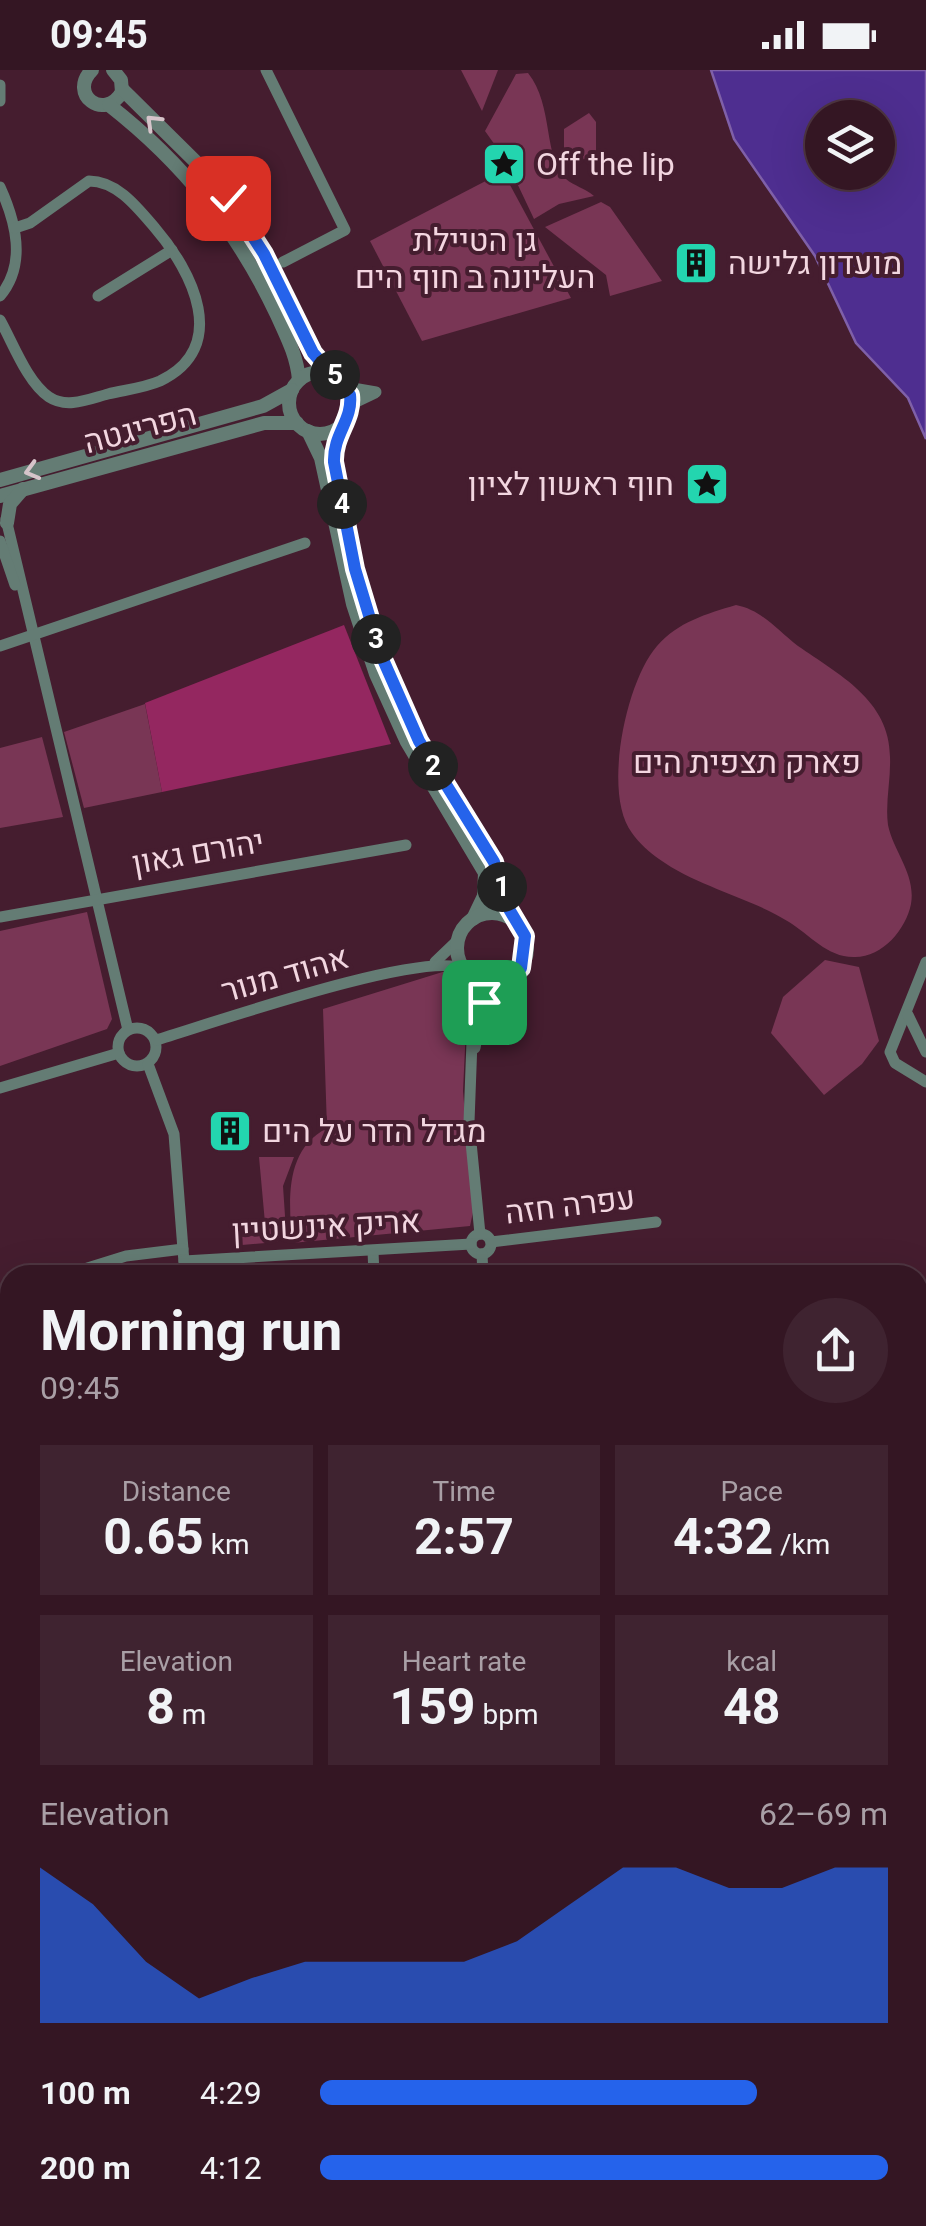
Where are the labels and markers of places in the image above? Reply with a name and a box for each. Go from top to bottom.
place icon: Off the lip [481,141,527,187]
place label: Off the lip [536,145,675,183]
pin [186,156,271,241]
building icon: מועדון גלישה [673,240,719,286]
place label: מועדון גלישה [728,244,902,282]
pin: 5 [310,350,360,400]
place icon: חוף ראשון לציון [684,461,730,507]
place label: חוף ראשון לציון [468,465,674,503]
pin: 4 [317,479,367,529]
pin: 3 [351,614,401,664]
pin: 2 [408,741,458,791]
pin: 1 [477,862,527,912]
pin [442,960,527,1045]
building icon: מגדל הדר על הים [207,1108,253,1154]
place label: מגדל הדר על הים [262,1112,487,1150]

